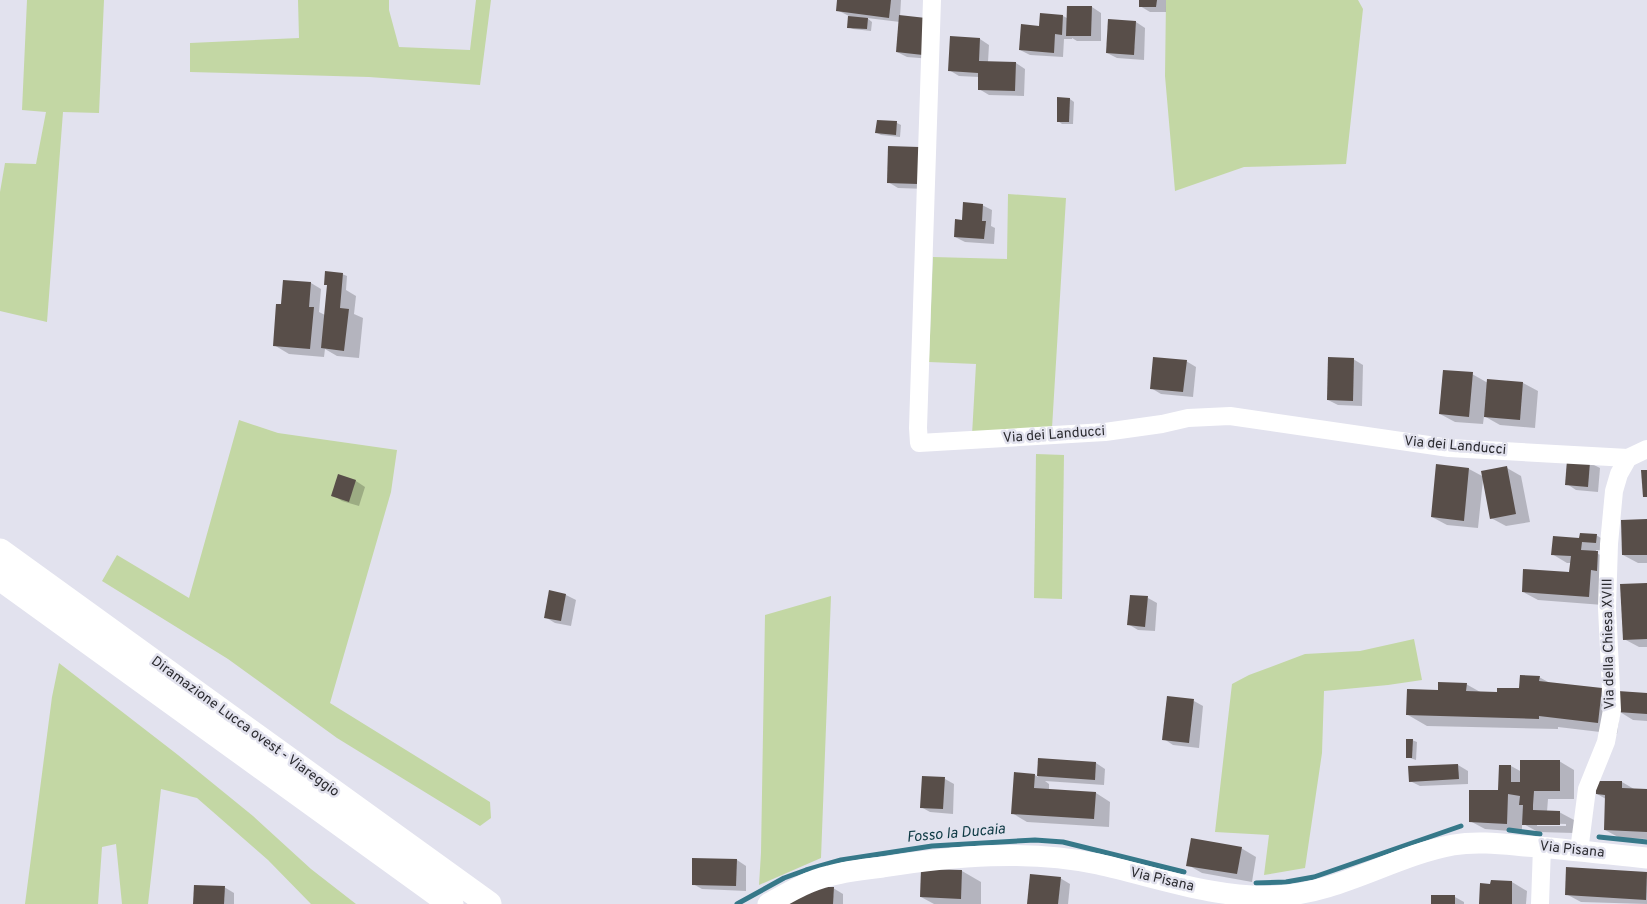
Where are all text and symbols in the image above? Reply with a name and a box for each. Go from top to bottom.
street label: Via dei Landucci [1002,423,1106,447]
street label: Via dei Landucci [1403,433,1507,459]
street label: Via della Chiesa XVIII [1599,578,1619,710]
street label: Diramazione Lucca ovest - Viareggio [148,653,343,801]
water label: Fosso la Ducaia [906,820,1006,848]
street label: Via Pisana [1539,838,1605,862]
street label: Via Pisana [1128,864,1196,896]

